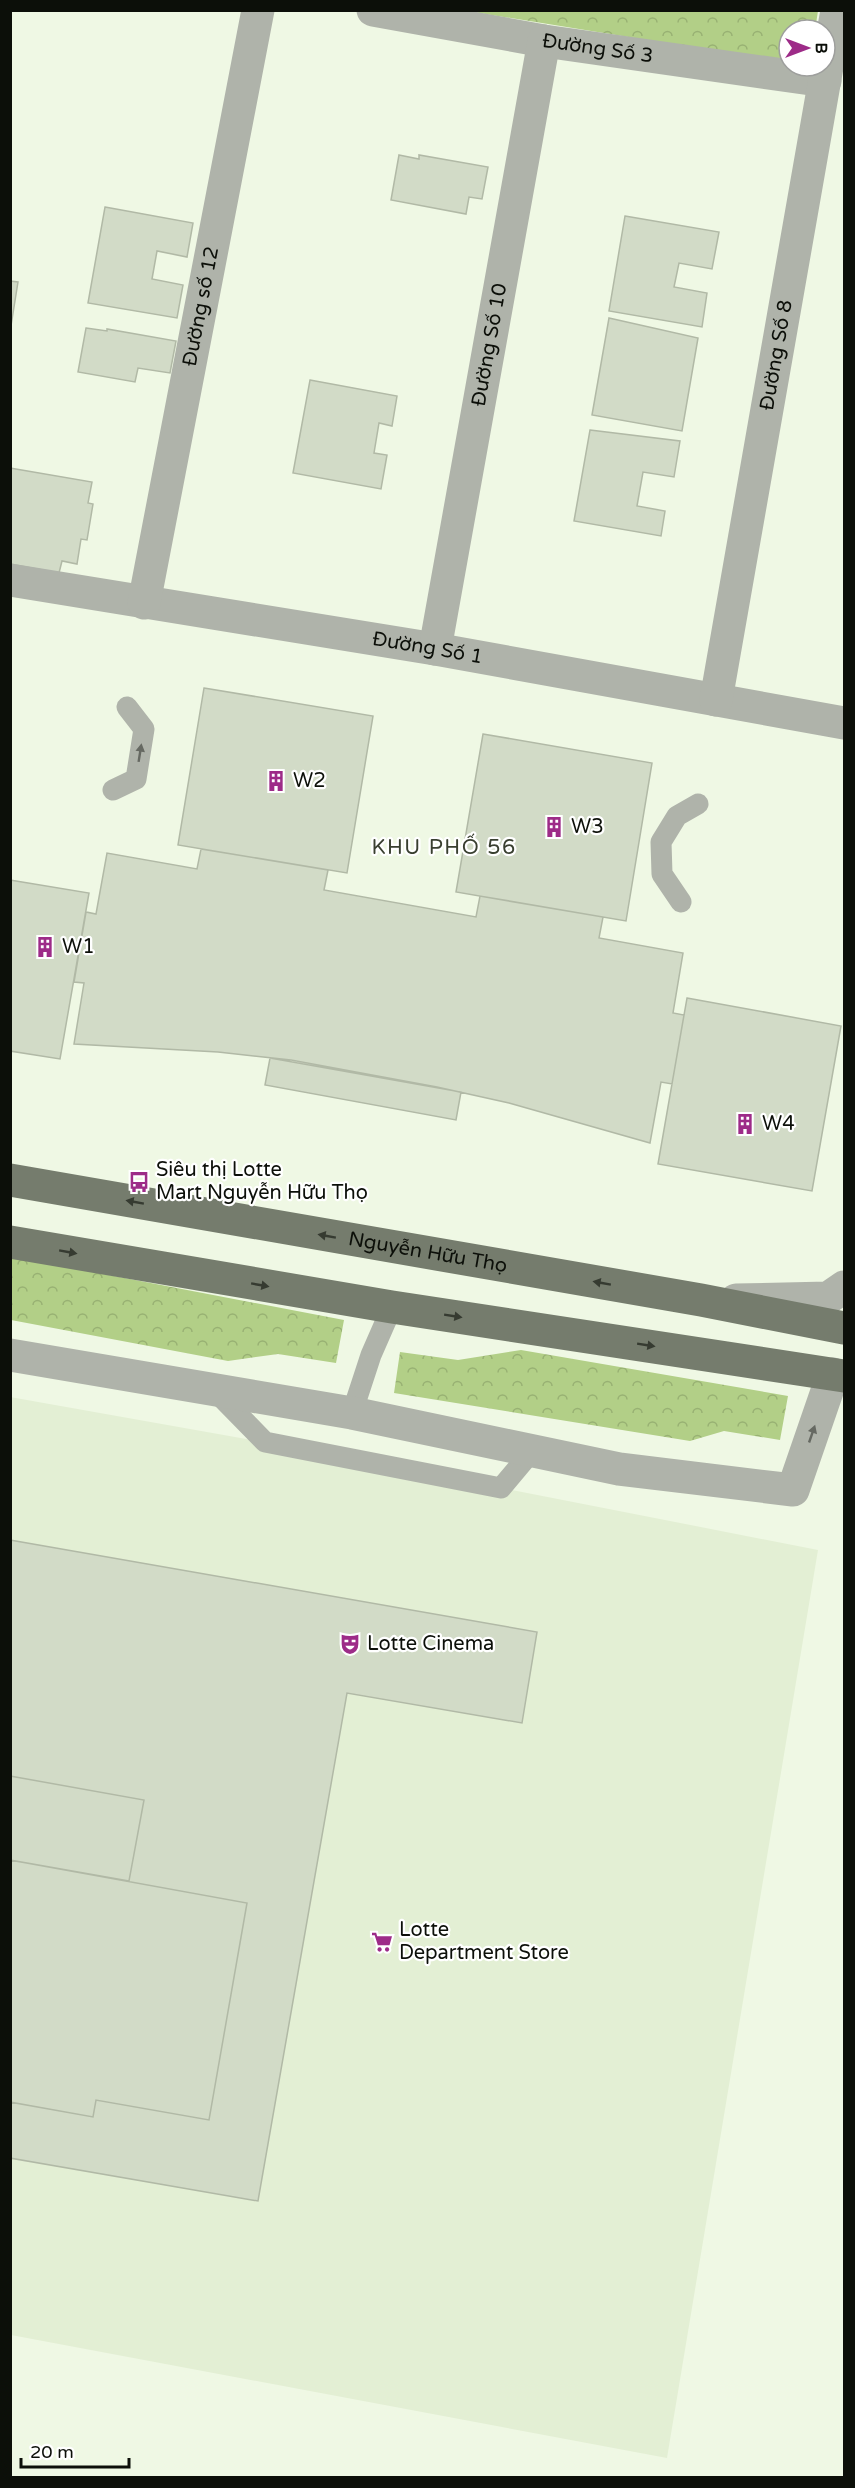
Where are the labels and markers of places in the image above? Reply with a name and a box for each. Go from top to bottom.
building icon: W2 [264,769,288,793]
place label: W2 [293,769,326,793]
building icon: W3 [542,815,566,839]
place label: W3 [571,815,604,839]
building icon: W1 [33,935,57,959]
place label: W1 [62,935,95,959]
building icon: W4 [733,1112,757,1136]
place label: W4 [762,1112,795,1136]
place label: Siêu thị Lotte Mart Nguyễn Hữu Thọ [156,1158,368,1205]
bus stop icon: Siêu thị Lotte Mart Nguyễn Hữu Thọ [127,1170,151,1194]
theatre icon: Lotte Cinema [338,1632,362,1656]
place label: Lotte Cinema [367,1632,494,1656]
place label: Lotte Department Store [399,1918,569,1965]
supermarket icon: Lotte Department Store [370,1930,394,1954]

